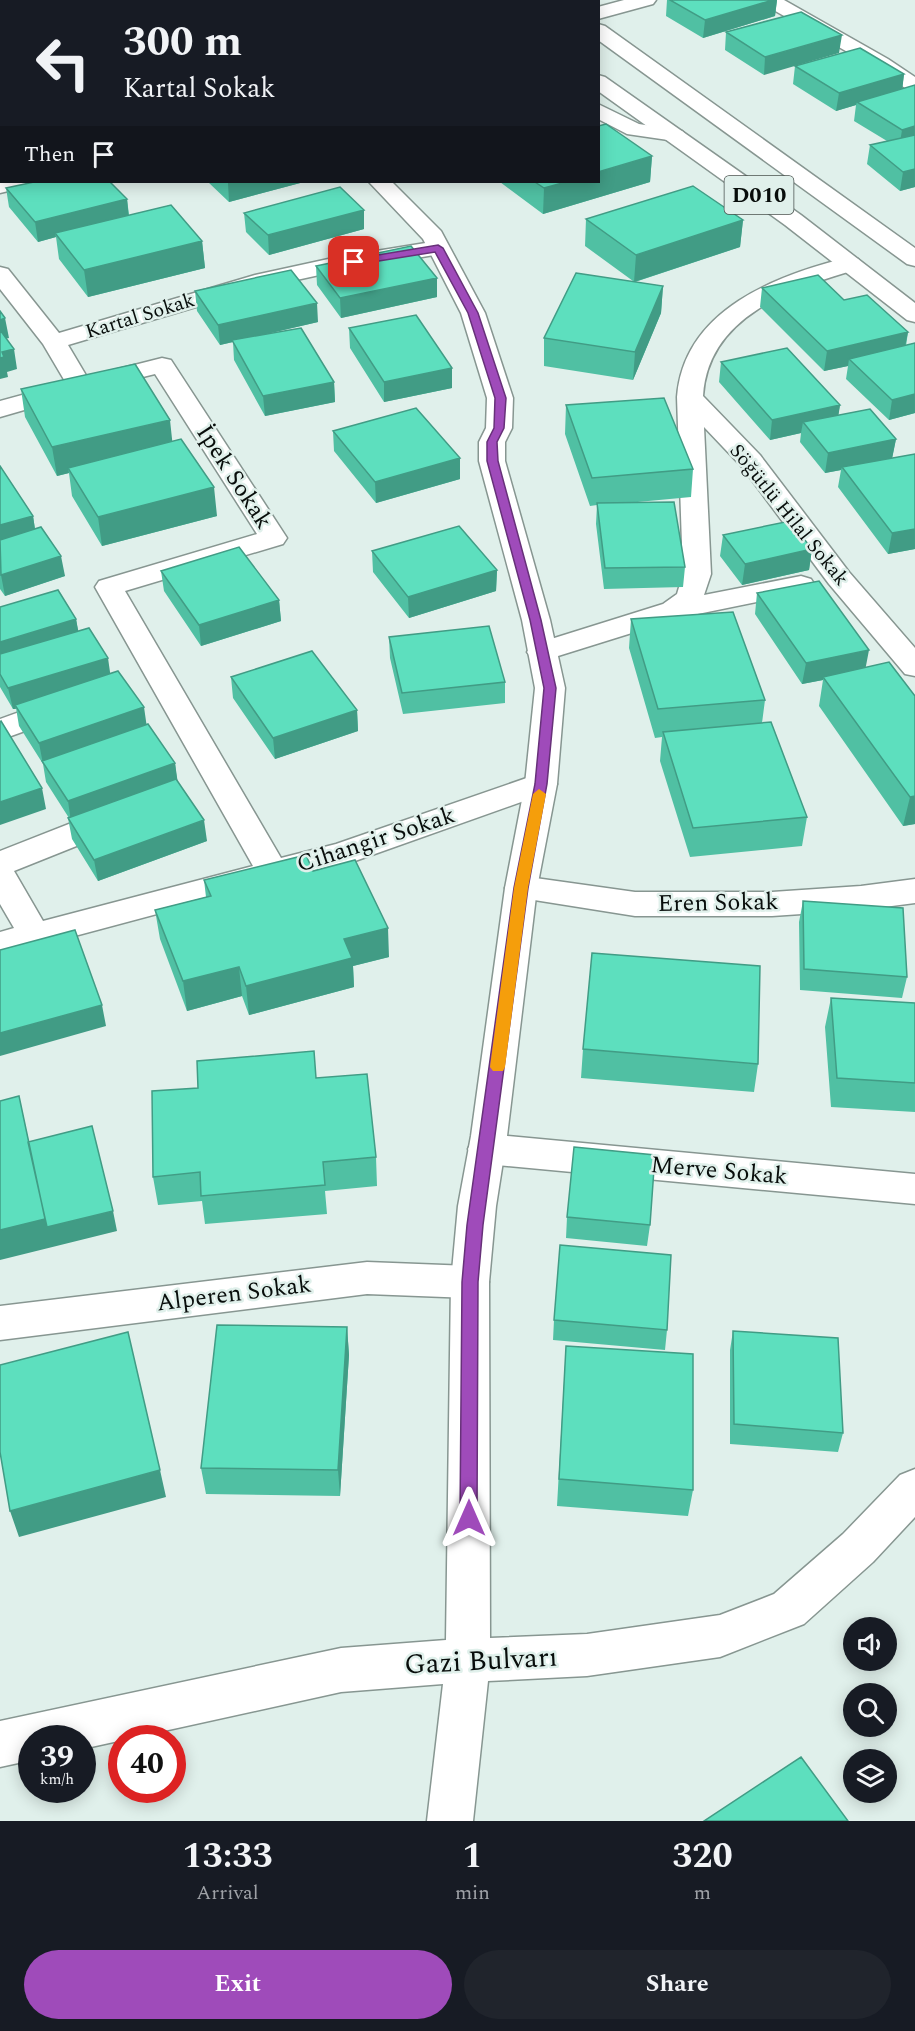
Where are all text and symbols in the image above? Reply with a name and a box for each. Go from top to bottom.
text: 300 m [123,11,242,74]
icon: left [24,24,102,102]
text: Kartal Sokak [123,68,275,110]
text: Then [24,138,75,171]
icon: arrive [87,138,120,171]
road number: D010 [724,176,794,214]
pin [328,236,379,287]
icon: arrive [337,245,370,278]
street label: Kartal Sokak [82,285,198,347]
street label: İpek Sokak [187,418,281,536]
street label: Söğütlü Hilal Sokak [722,437,856,593]
street label: Cihangir Sokak [292,797,460,883]
street label: Eren Sokak [657,884,779,922]
street label: Merve Sokak [649,1147,789,1195]
street label: Alperen Sokak [155,1267,313,1321]
position arrow [437,1486,501,1550]
map controls [843,1617,897,1803]
button: sound [843,1617,897,1671]
street label: Gazi Bulvarı [403,1636,559,1686]
button: search [843,1683,897,1737]
speed limit sign: 40 [108,1725,186,1803]
text: 39 [40,1734,74,1780]
button: layers [843,1749,897,1803]
text: km/h [40,1768,74,1791]
text: 13:33 [182,1829,273,1884]
text: 1 [462,1829,483,1884]
text: 320 [672,1829,733,1884]
text: Arrival [196,1878,259,1908]
text: min [455,1878,490,1908]
text: m [694,1878,711,1908]
button: Exit [24,1950,452,2019]
button: Share [464,1950,891,2019]

